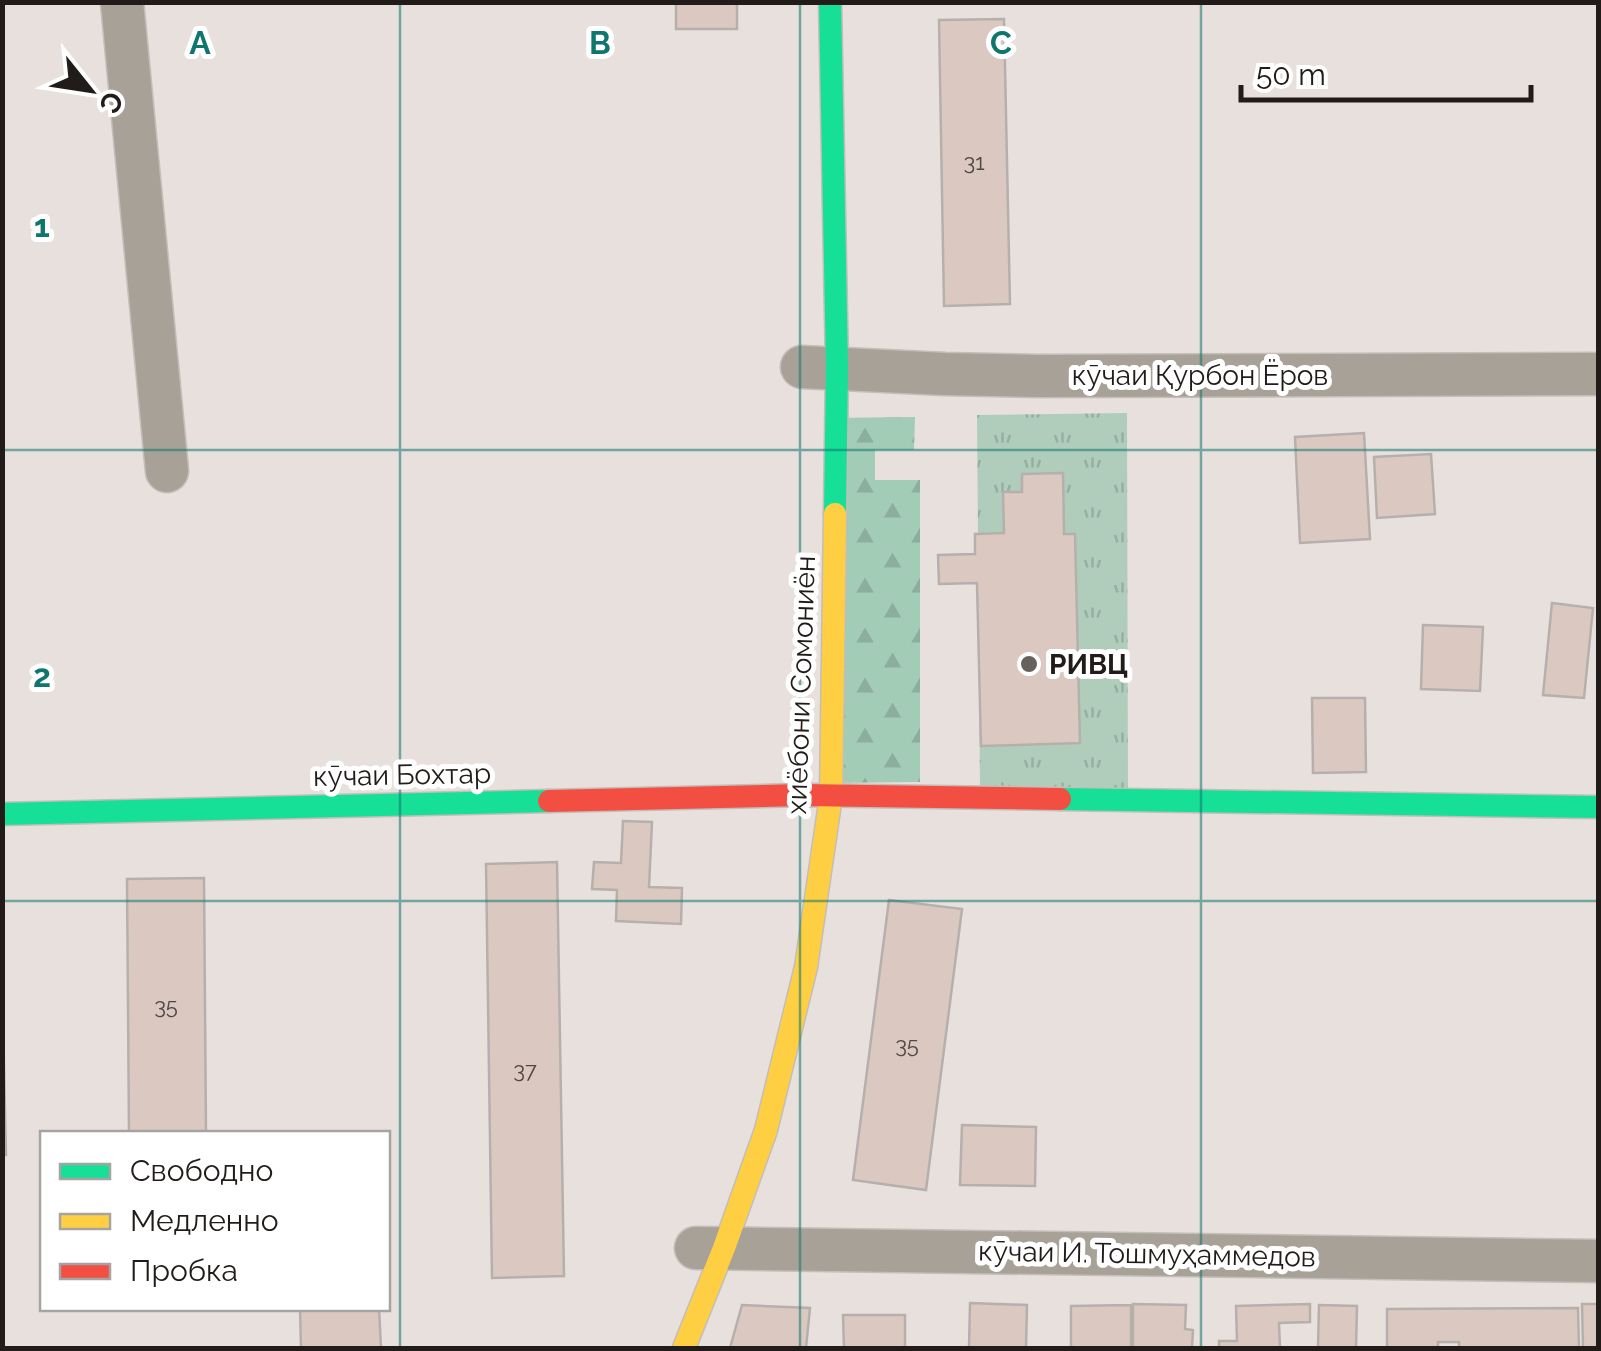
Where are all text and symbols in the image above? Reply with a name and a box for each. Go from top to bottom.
text: A [189,24,211,61]
text: B [589,24,611,61]
text: C [990,24,1012,61]
north arrow [40,40,140,140]
scale bar [1241,40,1531,102]
text: 50 m [1256,57,1326,92]
text: С [92,86,130,119]
house number: 31 [963,149,985,175]
text: 1 [34,207,50,244]
street label: кӯчаи Қурбон Ёров [1072,359,1328,392]
street label: хиёбони Сомониён [780,555,822,815]
place label: РИВЦ [1049,648,1128,681]
marker: РИВЦ [1018,653,1040,675]
text: 2 [33,657,51,694]
street label: кӯчаи Бохтар [313,757,491,793]
house number: 35 [154,993,178,1019]
house number: 35 [895,1032,919,1058]
house number: 37 [513,1057,537,1083]
legend [40,1131,390,1311]
text: Свободно [130,1153,273,1188]
text: Медленно [130,1203,279,1238]
street label: кӯчаи И. Тошмуҳаммедов [978,1235,1316,1273]
text: Пробка [130,1253,238,1288]

